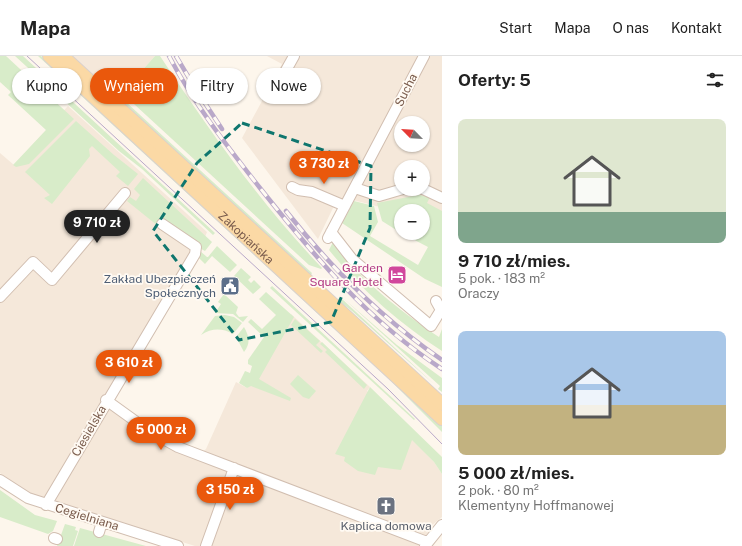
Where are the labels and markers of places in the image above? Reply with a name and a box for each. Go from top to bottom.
pin: 3 730 zł [283,151,365,185]
pin: 9 710 zł [56,210,138,244]
place label: Garden Square Hotel [309,261,383,289]
hotel icon: Garden Square Hotel [386,264,408,286]
place label: Zakład Ubezpieczeń Społecznych [103,272,216,300]
public building icon: Zakład Ubezpieczeń Społecznych [219,275,241,297]
pin: 3 610 zł [88,350,170,384]
pin: 5 000 zł [120,417,202,451]
pin: 3 150 zł [189,477,271,511]
church icon: Kaplica domowa [375,495,397,517]
place label: Kaplica domowa [340,519,432,533]

